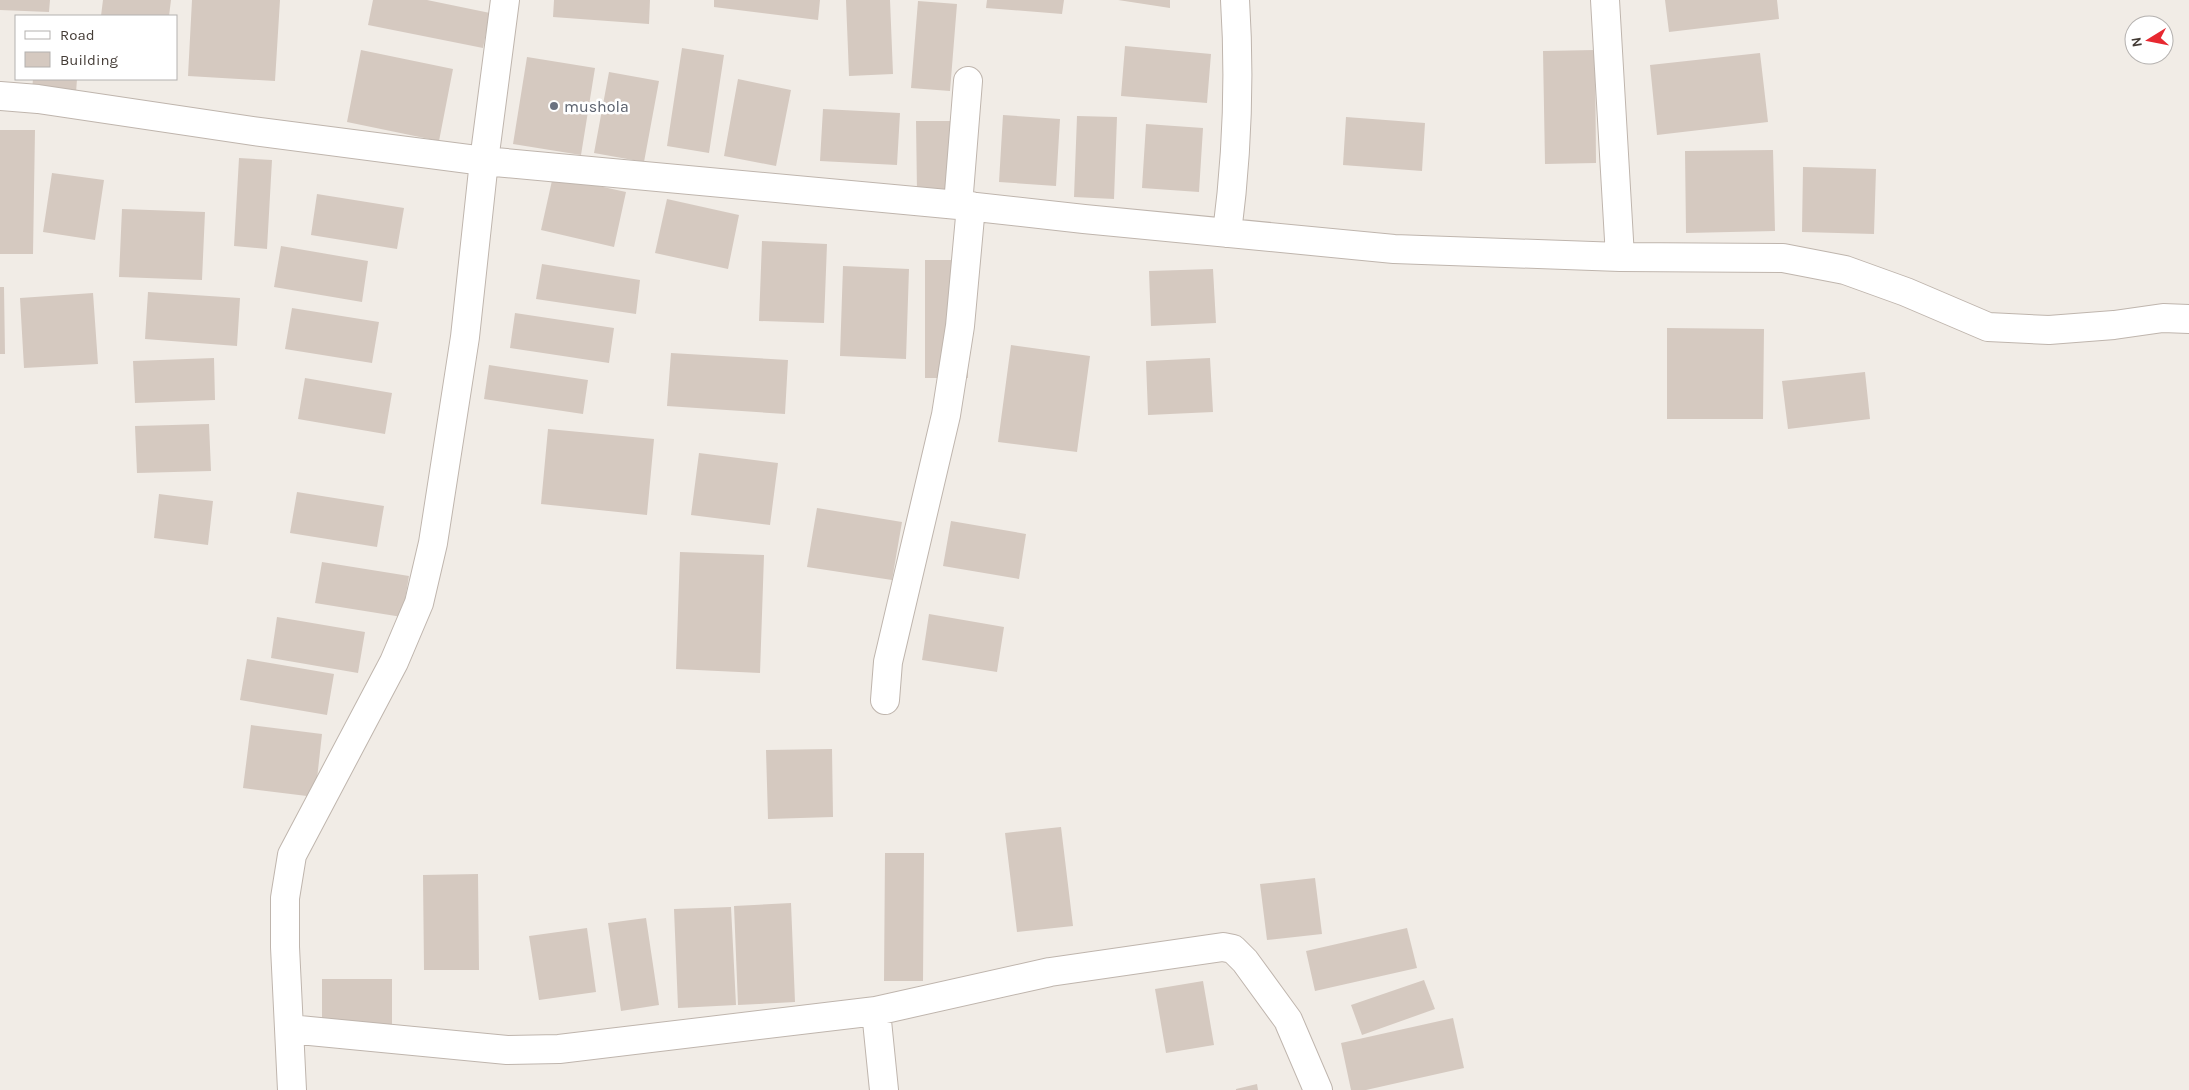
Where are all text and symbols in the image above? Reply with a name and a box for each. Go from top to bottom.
legend [15,15,178,80]
north arrow [2124,15,2174,65]
text: Road [60,26,95,44]
text: N [2127,36,2146,49]
text: Building [60,51,118,69]
place label: mushola [564,97,629,116]
marker: mushola [548,100,560,112]

